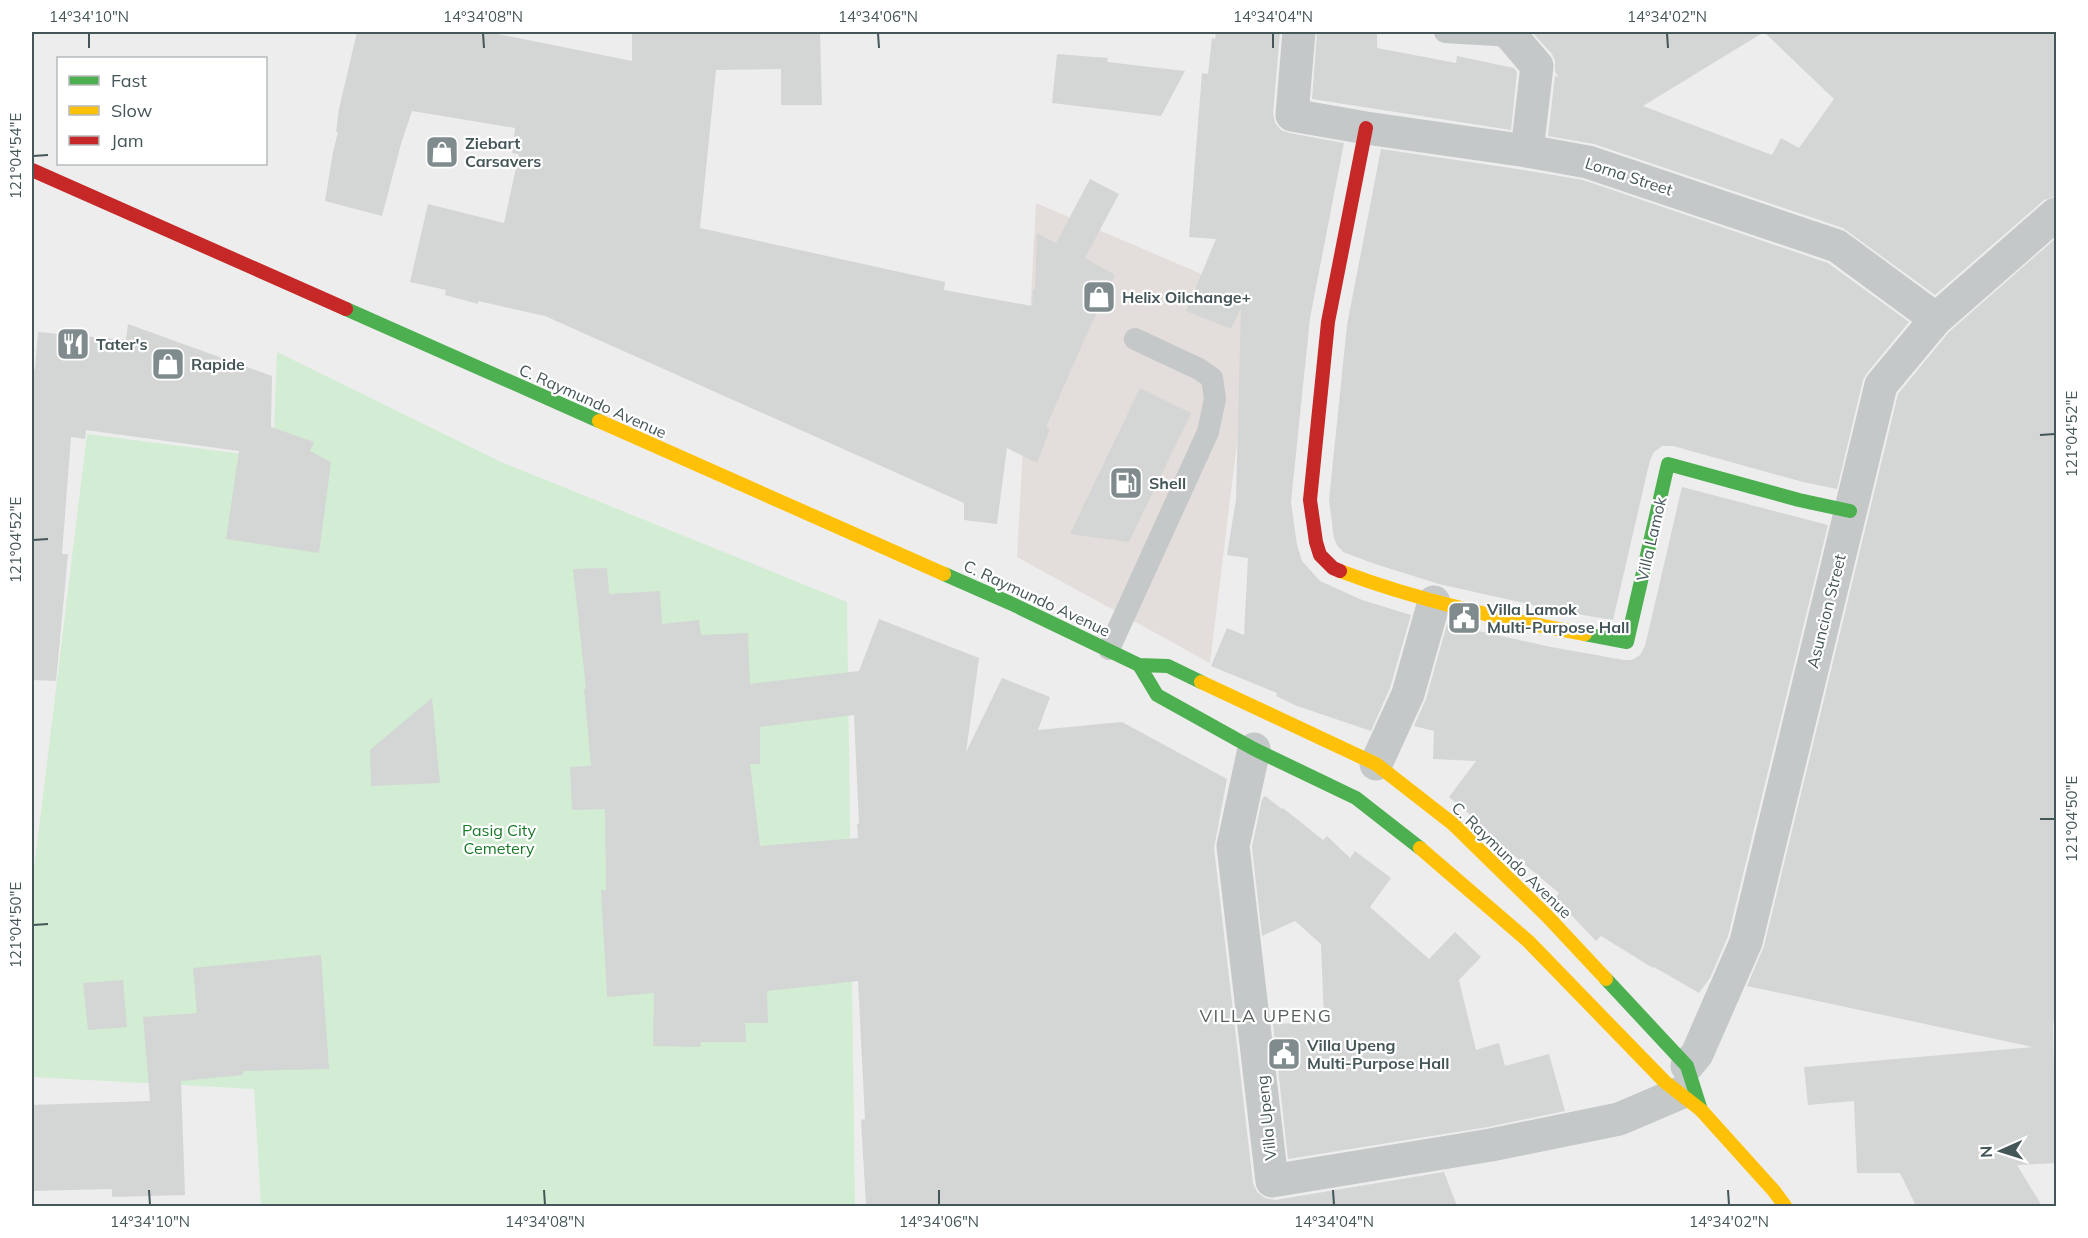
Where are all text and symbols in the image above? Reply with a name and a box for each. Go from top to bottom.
text: 14°34'10"N [49,7,129,26]
text: 14°34'08"N [443,7,523,26]
text: 14°34'06"N [838,7,918,26]
text: 14°34'04"N [1233,7,1313,26]
text: 14°34'02"N [1627,7,1707,26]
legend [57,57,267,165]
text: Fast [111,69,147,92]
text: Slow [111,99,153,122]
text: 121°04'54"E [6,113,25,199]
text: Jam [111,129,144,152]
place label: Ziebart Carsavers [465,133,541,171]
shop icon: Ziebart Carsavers [424,134,460,170]
street label: Lorna Street [1583,152,1676,200]
shop icon: Helix Oilchange+ [1081,279,1117,315]
place label: Helix Oilchange+ [1122,287,1251,307]
restaurant icon: Tater's [55,326,91,362]
place label: Tater's [96,334,148,354]
shop icon: Rapide [150,346,186,382]
place label: Rapide [191,354,245,374]
street label: C. Raymundo Avenue [516,359,670,443]
text: 121°04'52"E [2062,391,2081,477]
fuel station icon: Shell [1108,465,1144,501]
place label: Shell [1149,473,1186,493]
street label: Villa Lamok [1632,494,1671,583]
text: 121°04'52"E [6,497,25,583]
street label: Asuncion Street [1802,552,1850,670]
street label: C. Raymundo Avenue [961,555,1113,641]
place label: Villa Lamok Multi-Purpose Hall [1486,599,1629,637]
public building icon: Villa Lamok Multi-Purpose Hall [1446,600,1482,636]
text: 121°04'50"E [2062,776,2081,862]
street label: C. Raymundo Avenue [1448,797,1576,923]
park label: Pasig City Cemetery [462,820,537,858]
text: 121°04'50"E [6,882,25,968]
district label: VILLA UPENG [1200,1004,1332,1027]
place label: Villa Upeng Multi-Purpose Hall [1306,1035,1449,1073]
public building icon: Villa Upeng Multi-Purpose Hall [1266,1036,1302,1072]
street label: Villa Upeng [1252,1074,1280,1162]
north arrow [1971,1121,2031,1181]
text: N [1976,1145,1996,1158]
text: 14°34'10"N [110,1212,190,1231]
text: 14°34'08"N [505,1212,585,1231]
text: 14°34'06"N [899,1212,979,1231]
text: 14°34'04"N [1294,1212,1374,1231]
text: 14°34'02"N [1689,1212,1769,1231]

